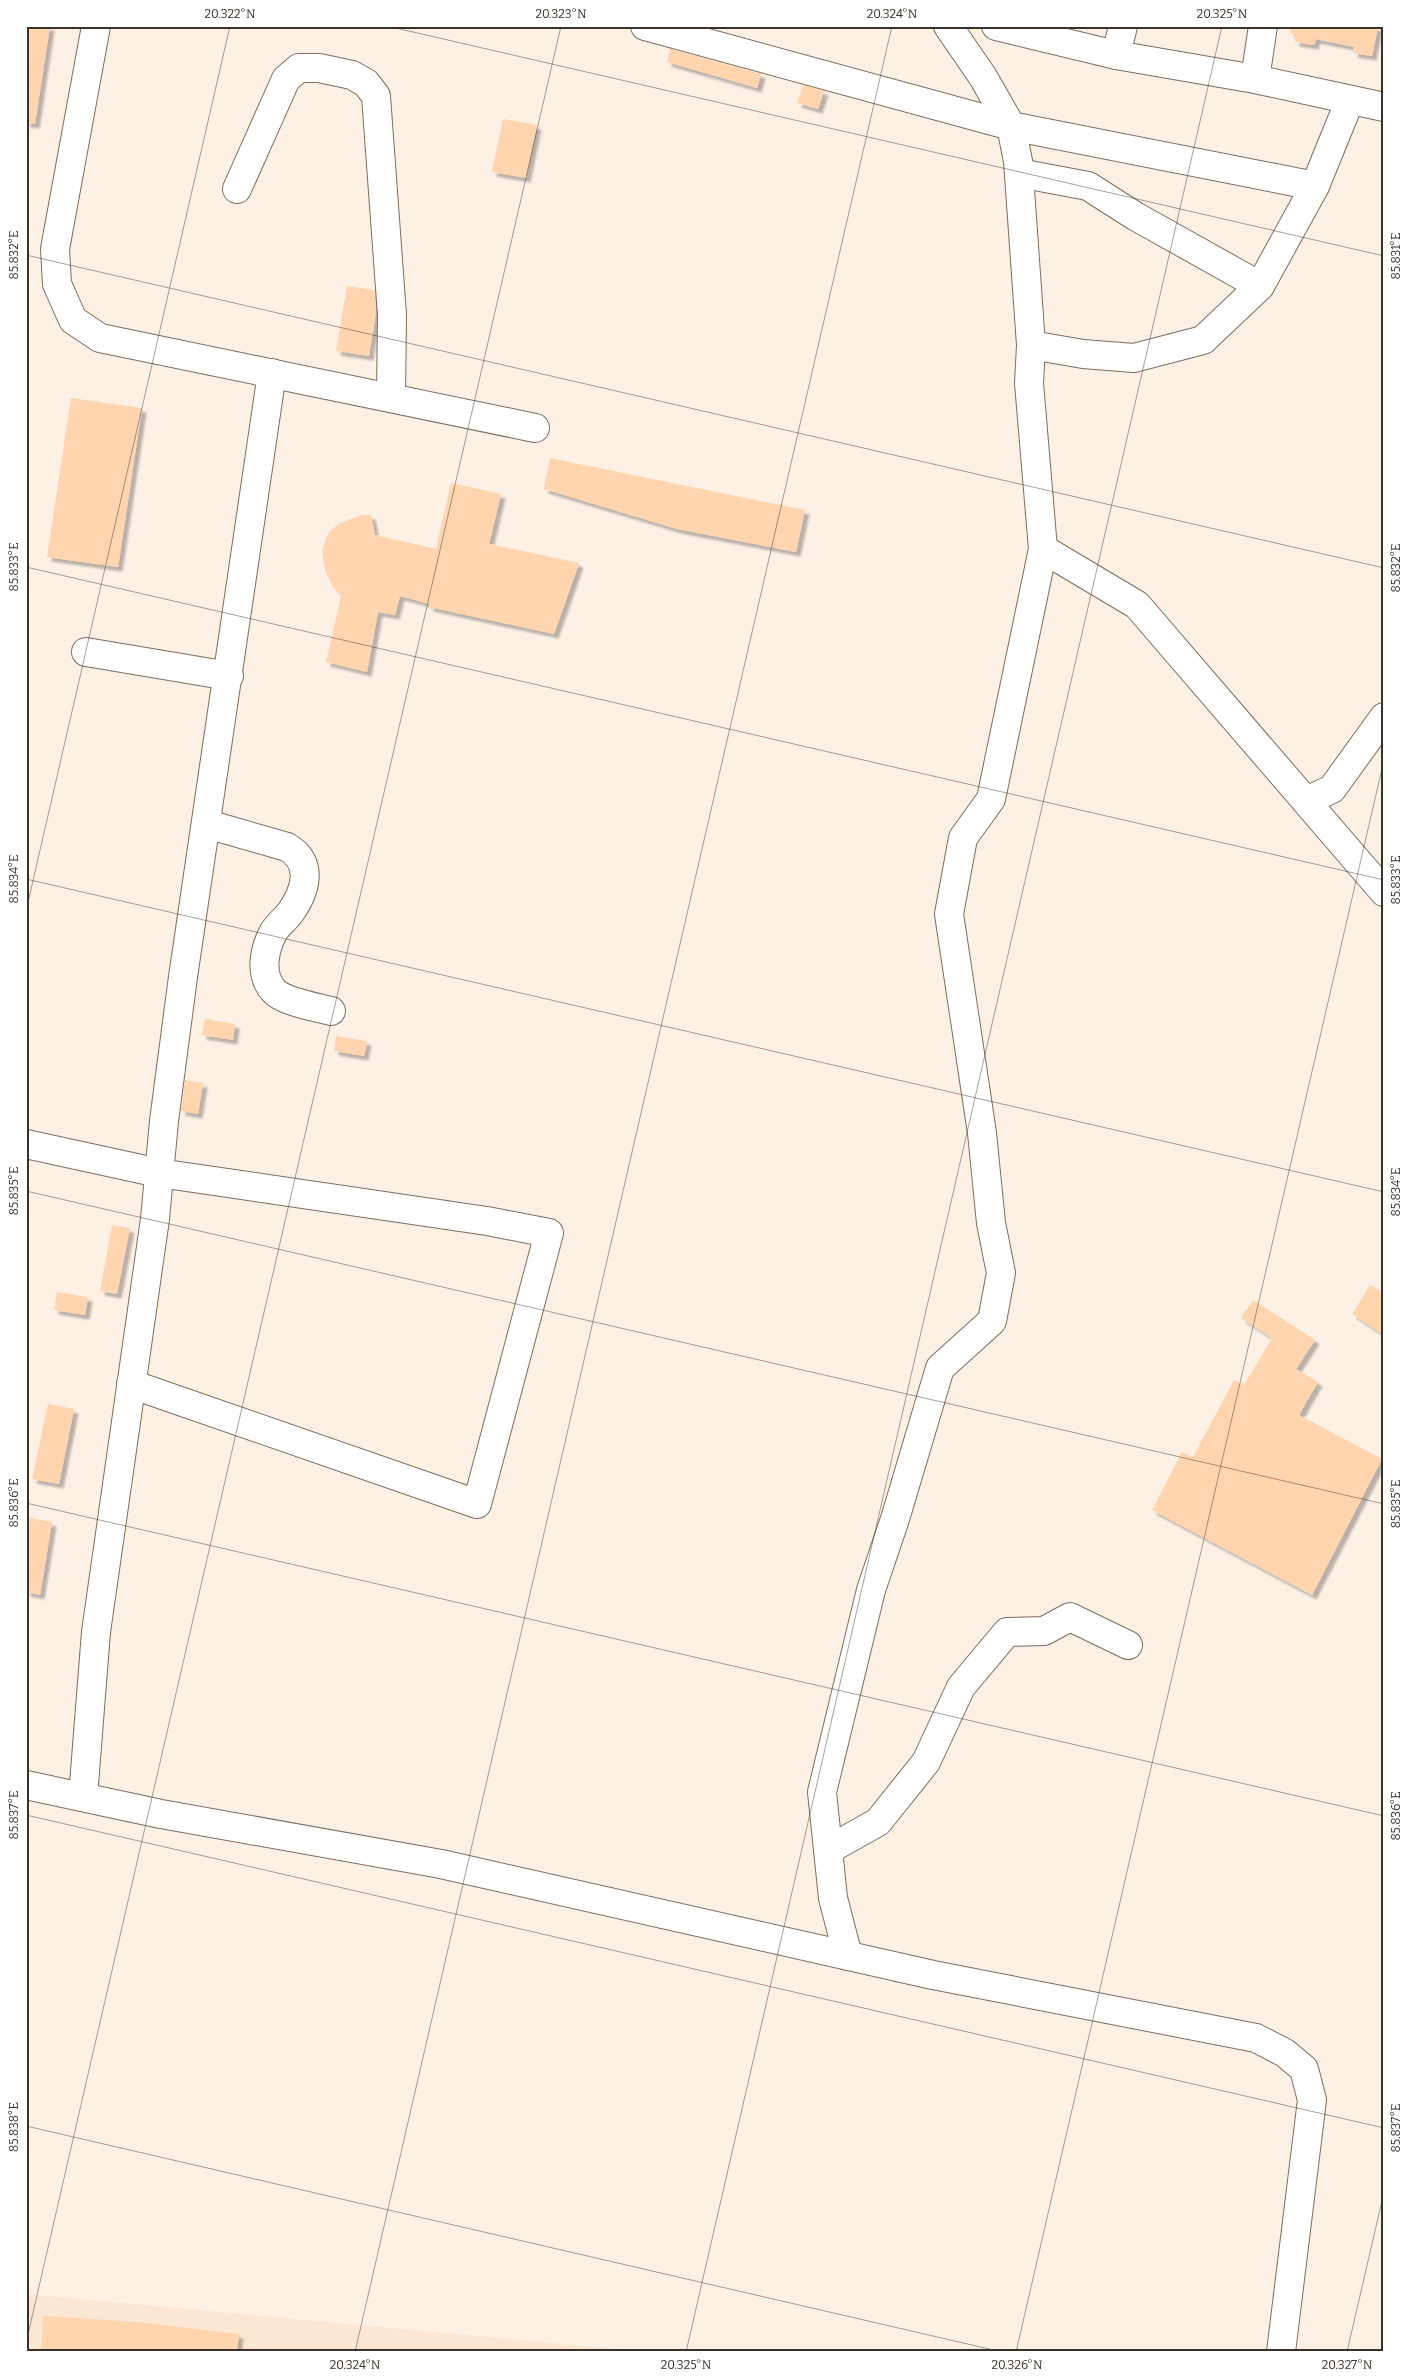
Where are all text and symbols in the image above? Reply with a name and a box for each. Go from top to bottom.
text: 20.322°N [205,7,256,21]
text: 20.323°N [535,7,587,21]
text: 20.324°N [867,7,918,21]
text: 20.325°N [1197,7,1248,21]
text: 85.832°E [7,230,21,280]
text: 85.831°E [1389,233,1403,279]
text: 85.833°E [7,542,21,592]
text: 85.832°E [1389,543,1403,593]
text: 85.834°E [7,854,21,904]
text: 85.833°E [1389,855,1403,905]
text: 85.835°E [7,1167,21,1215]
text: 85.834°E [1389,1167,1403,1217]
text: 85.836°E [7,1478,21,1528]
text: 85.835°E [1389,1480,1403,1528]
text: 85.837°E [7,1791,21,1839]
text: 85.836°E [1389,1791,1403,1841]
text: 85.838°E [7,2102,21,2152]
text: 85.837°E [1389,2104,1403,2152]
text: 20.324°N [330,2358,381,2372]
text: 20.325°N [661,2358,712,2372]
text: 20.326°N [992,2358,1043,2372]
text: 20.327°N [1322,2358,1373,2372]

